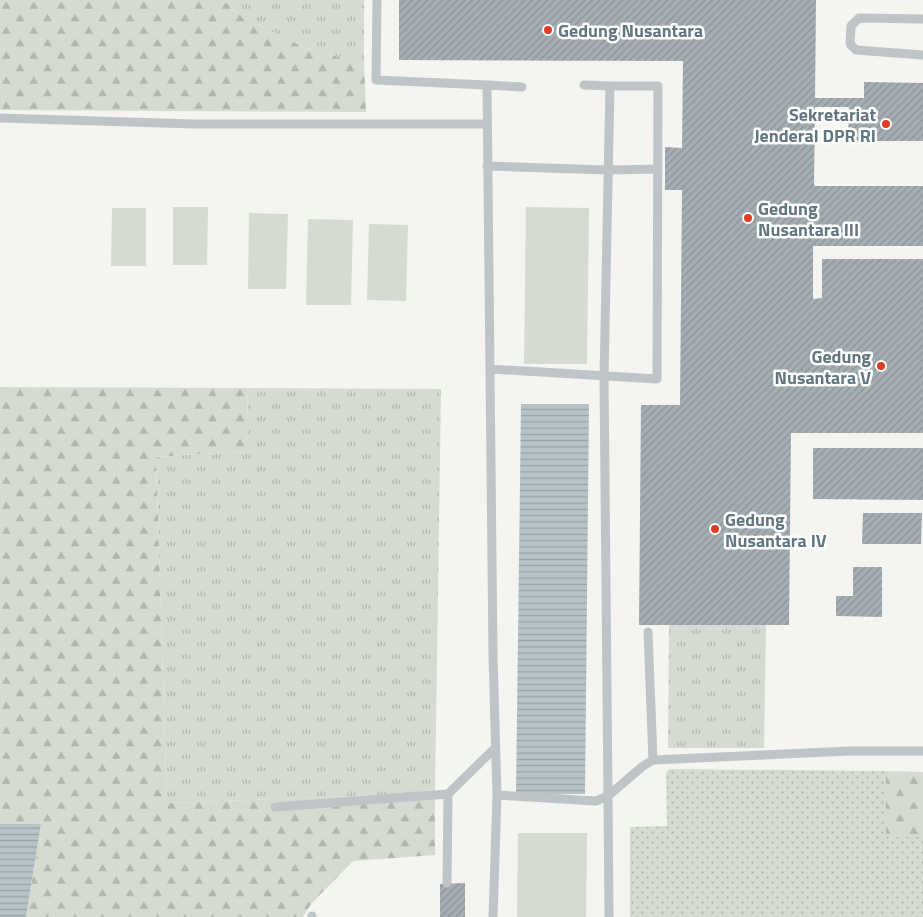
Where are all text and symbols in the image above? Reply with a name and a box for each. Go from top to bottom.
place label: Gedung Nusantara [558,17,703,44]
marker: Gedung Nusantara [542,24,554,36]
place label: Sekretariat Jenderal DPR RI [754,101,876,149]
marker: Sekretariat Jenderal DPR RI [880,118,892,130]
place label: Gedung Nusantara III [758,195,859,243]
marker: Gedung Nusantara III [742,212,754,224]
place label: Gedung Nusantara V [774,343,871,391]
marker: Gedung Nusantara V [875,360,887,372]
place label: Gedung Nusantara IV [725,506,827,554]
marker: Gedung Nusantara IV [709,523,721,535]

